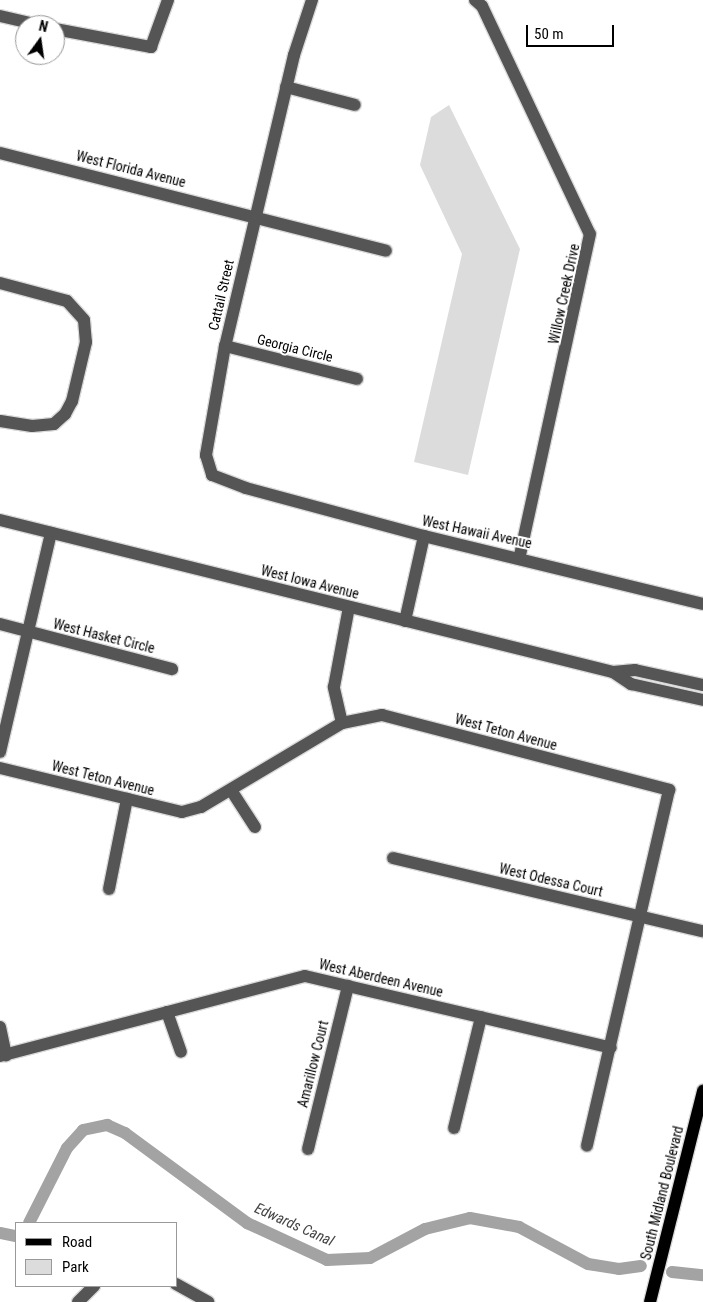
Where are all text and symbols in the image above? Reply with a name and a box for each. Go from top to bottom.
north arrow [15,15,65,65]
scale bar [528,15,616,47]
text: N [37,18,49,35]
text: 50 m [534,25,564,43]
street label: West Florida Avenue [74,147,188,191]
street label: Willow Creek Drive [545,242,583,346]
street label: Cattail Street [205,258,237,332]
street label: Georgia Circle [255,330,335,366]
street label: West Hawaii Avenue [421,512,533,552]
street label: West Iowa Avenue [259,562,361,602]
street label: West Hasket Circle [51,615,157,657]
street label: West Teton Avenue [453,710,559,754]
street label: West Teton Avenue [50,757,156,799]
street label: West Odessa Court [498,860,604,900]
street label: West Aberdeen Avenue [317,956,445,1000]
street label: Amarillow Court [294,1019,332,1109]
street label: South Midland Boulevard [637,1124,687,1262]
water label: Edwards Canal [252,1200,336,1250]
legend [15,1222,178,1287]
text: Road [62,1233,92,1251]
text: Park [62,1258,89,1276]

